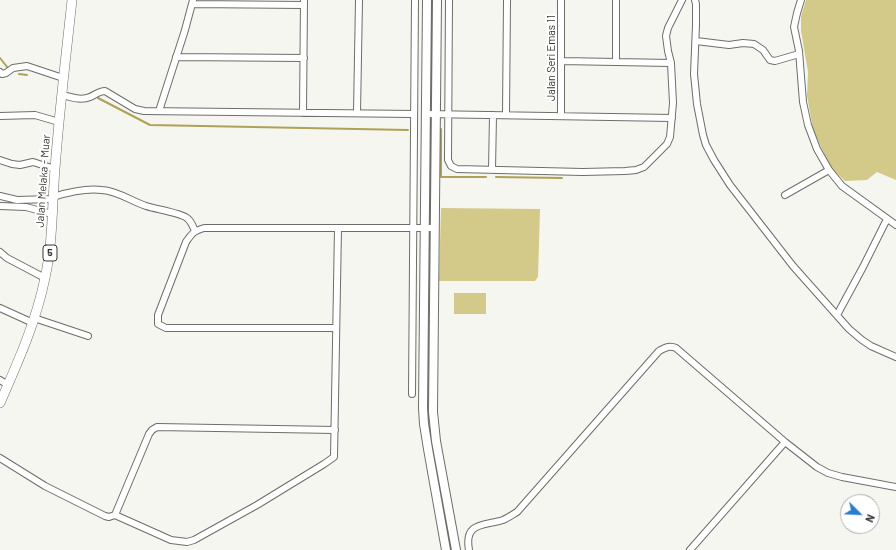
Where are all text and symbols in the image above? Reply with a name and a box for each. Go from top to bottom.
street label: Jalan Seri Emas 11 [544,15,558,101]
street label: Jalan Melaka - Muar [33,134,53,228]
road number: 5 [43,245,57,261]
north arrow [840,494,880,534]
text: N [863,513,878,525]

